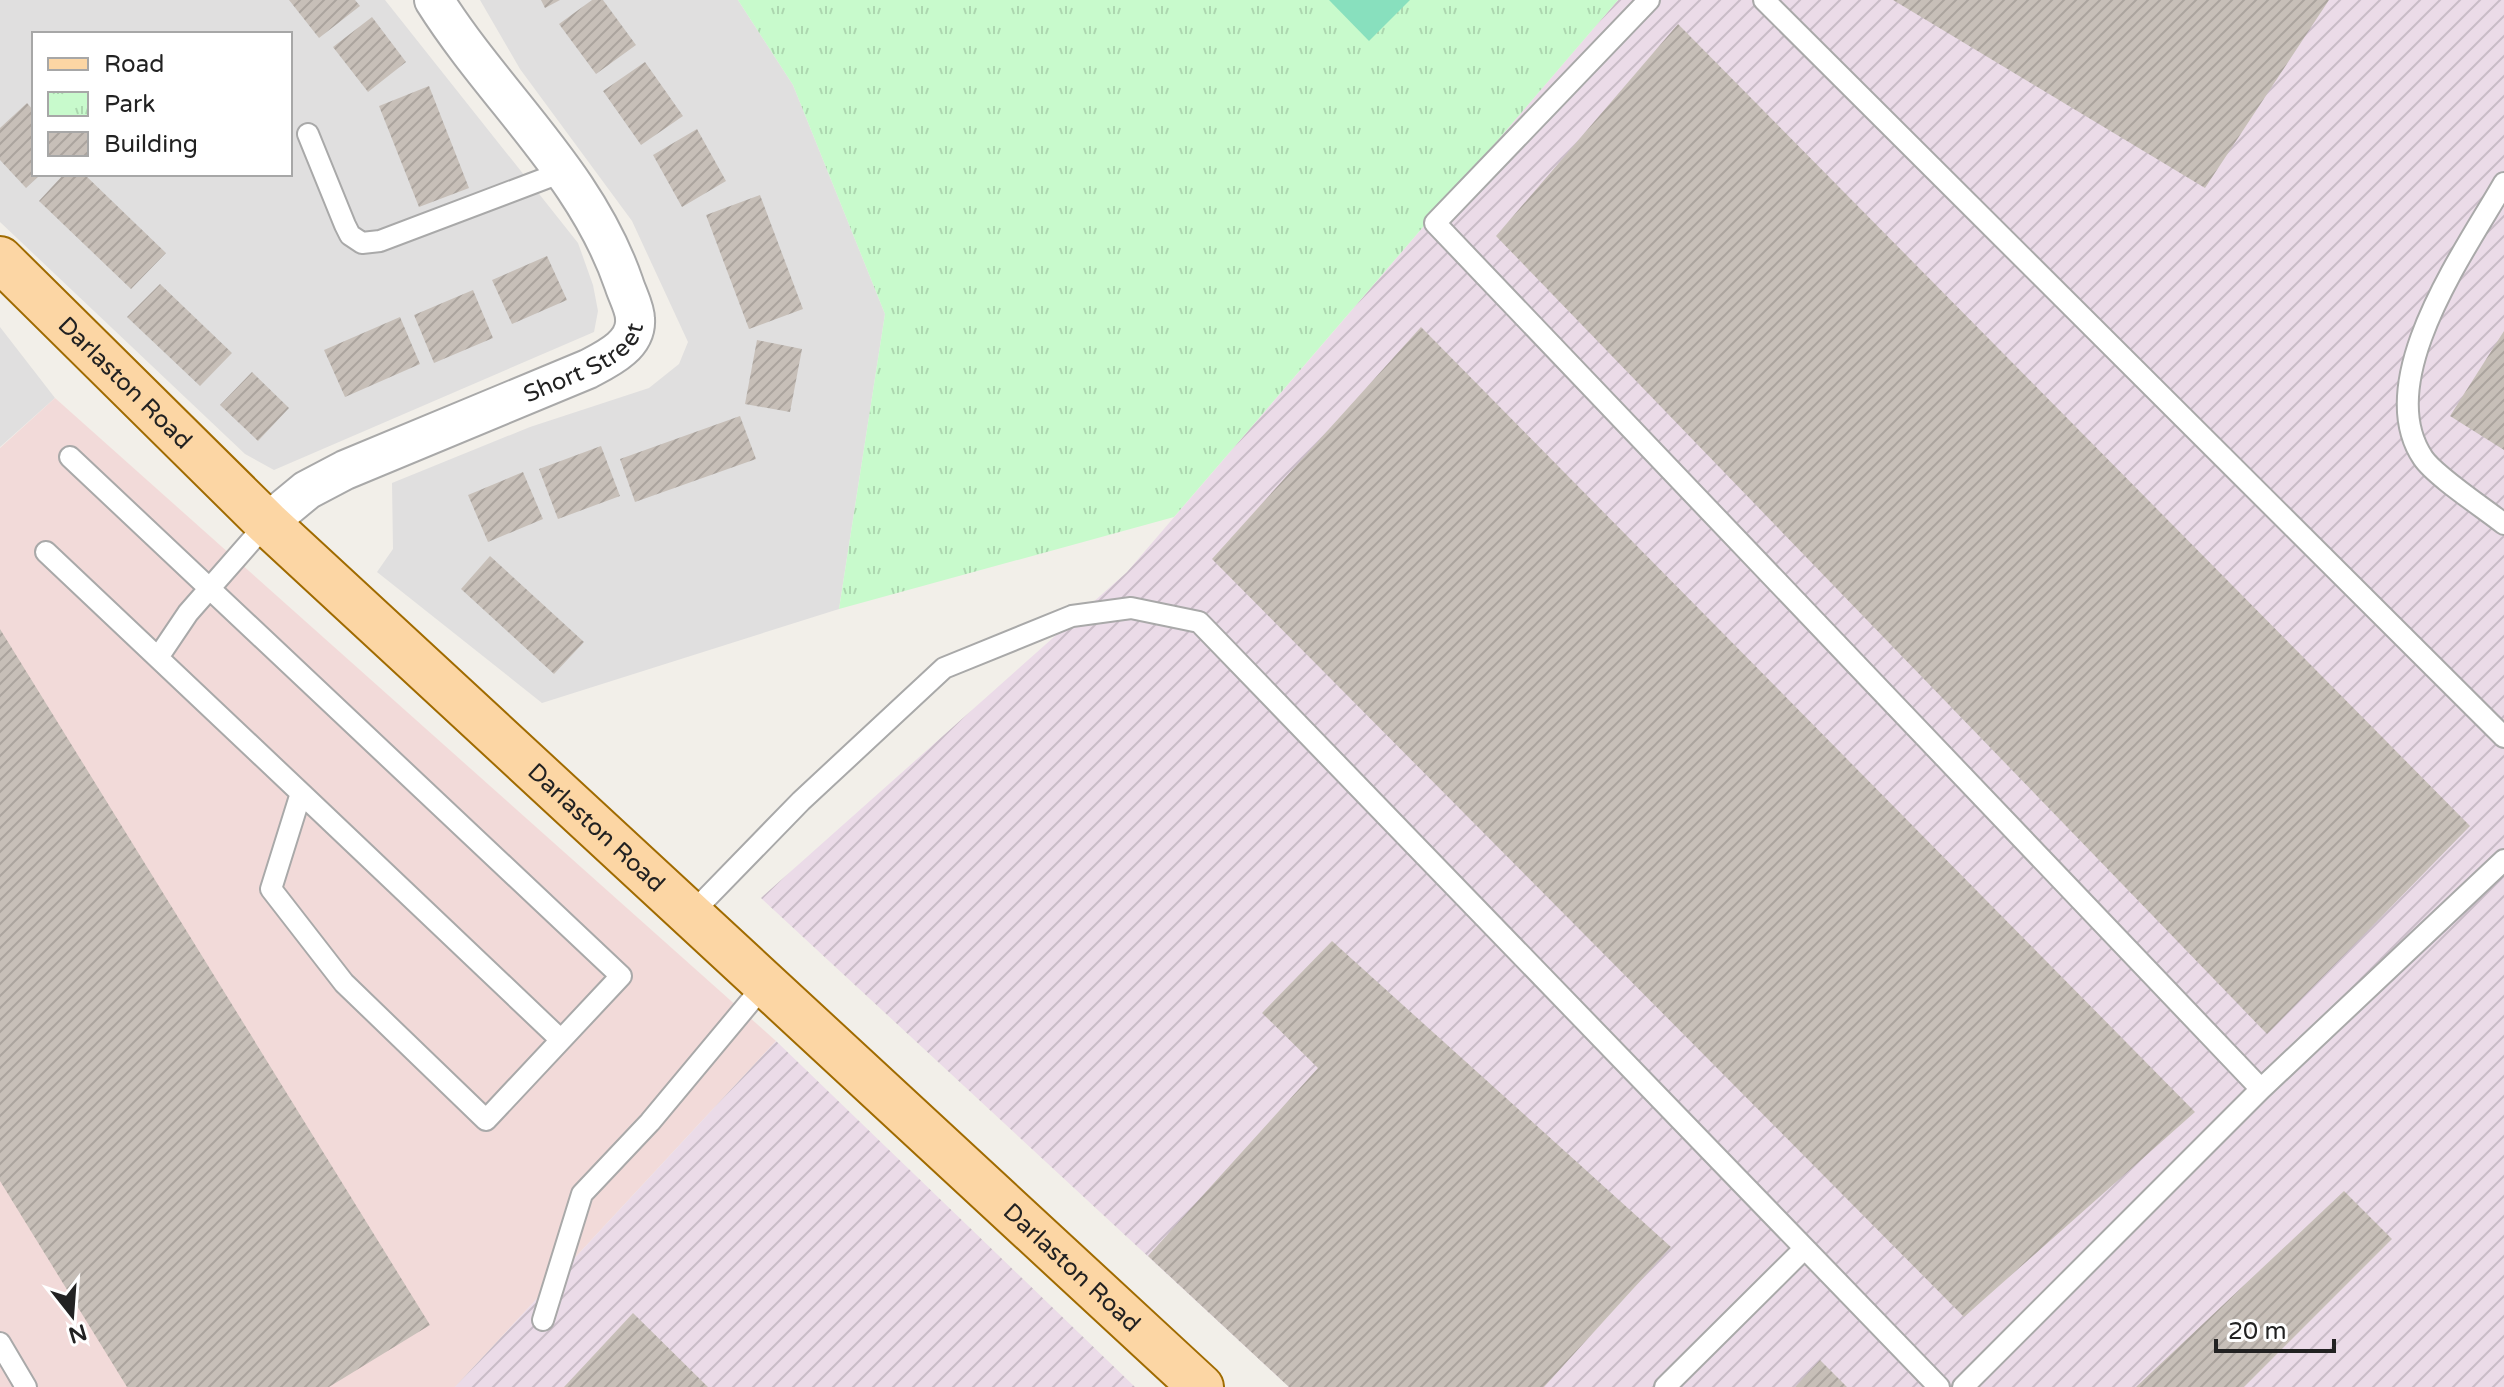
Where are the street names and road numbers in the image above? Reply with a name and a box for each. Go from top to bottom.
street label: Darlaston Road [52,310,198,455]
street label: Short Street [519,320,650,409]
street label: Darlaston Road [522,757,671,898]
street label: Darlaston Road [997,1197,1146,1338]

